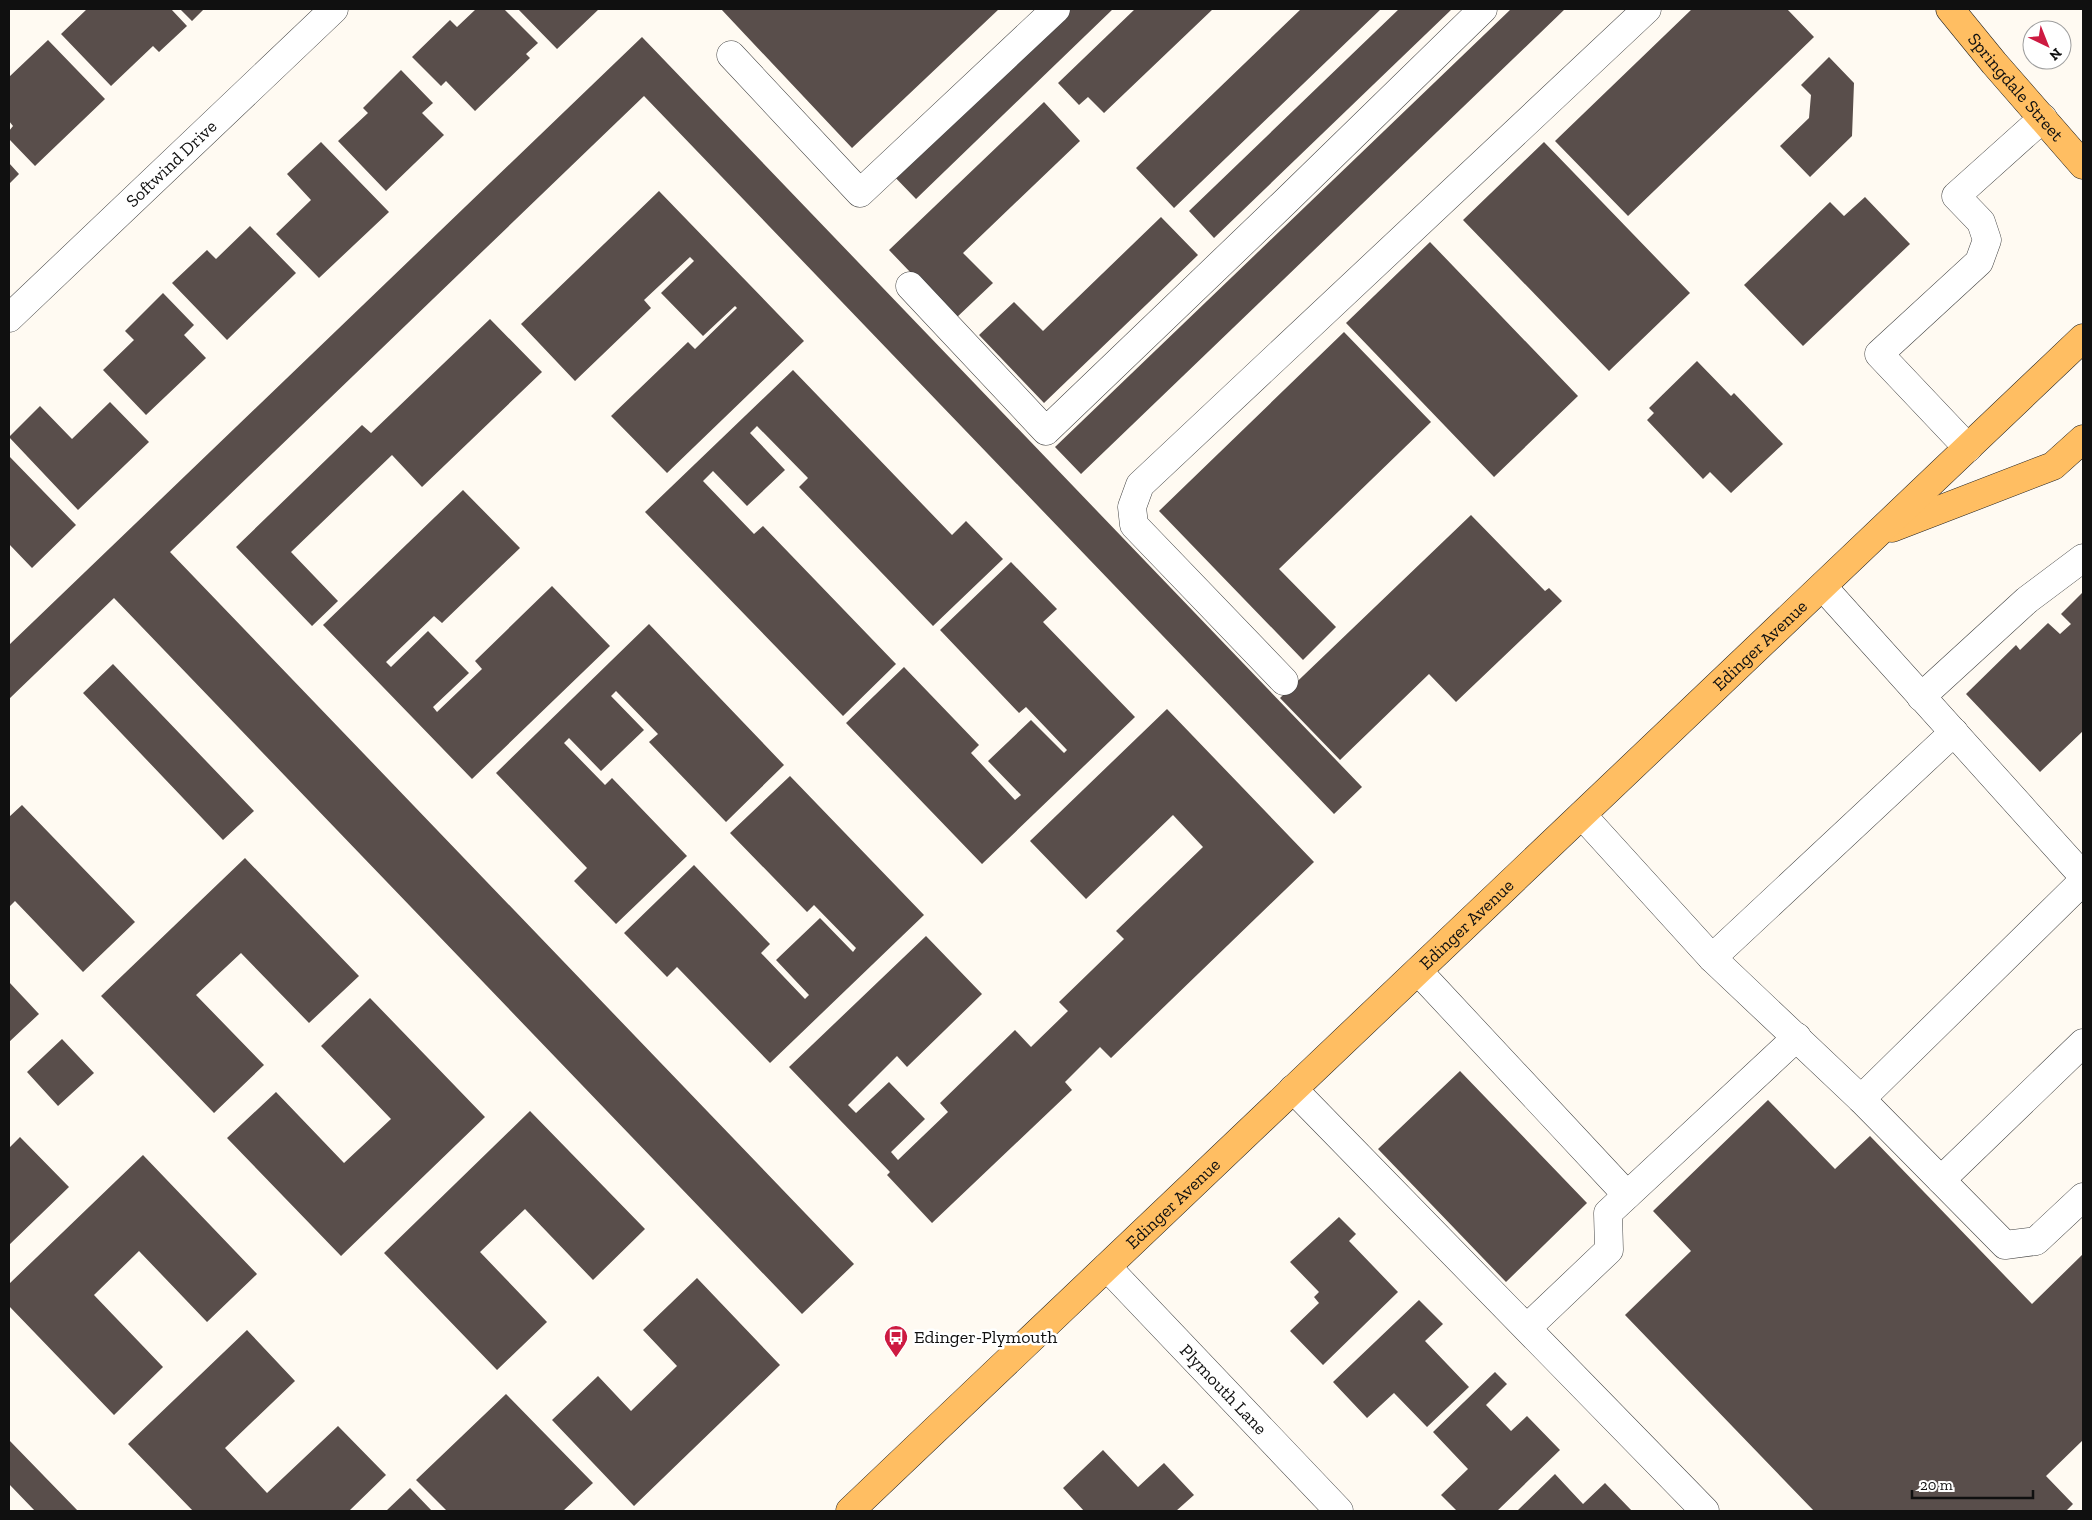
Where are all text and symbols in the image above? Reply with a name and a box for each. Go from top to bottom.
north arrow [2022,20,2072,70]
street label: Springdale Street [1963,29,2068,146]
text: N [2046,44,2065,64]
street label: Softwind Drive [121,115,221,212]
street label: Edinger Avenue [1708,595,1812,695]
street label: Edinger Avenue [1415,874,1518,974]
street label: Edinger Avenue [1121,1154,1225,1254]
bus stop icon: Edinger-Plymouth [883,1324,909,1358]
place label: Edinger-Plymouth [914,1326,1057,1348]
street label: Plymouth Lane [1175,1340,1272,1439]
scale bar [1912,1468,2033,1500]
text: 20 m [1920,1476,1953,1494]

